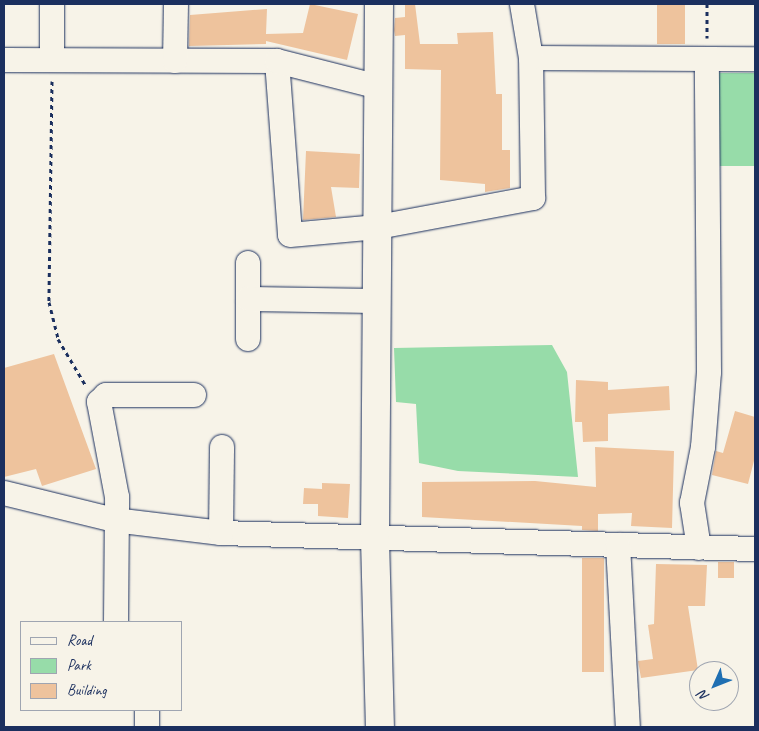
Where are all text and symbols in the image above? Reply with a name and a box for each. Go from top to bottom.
legend [20,621,182,711]
text: Road [67,631,92,650]
text: Park [67,656,91,675]
north arrow [689,661,739,711]
text: Building [67,681,106,700]
text: N [694,687,713,705]

